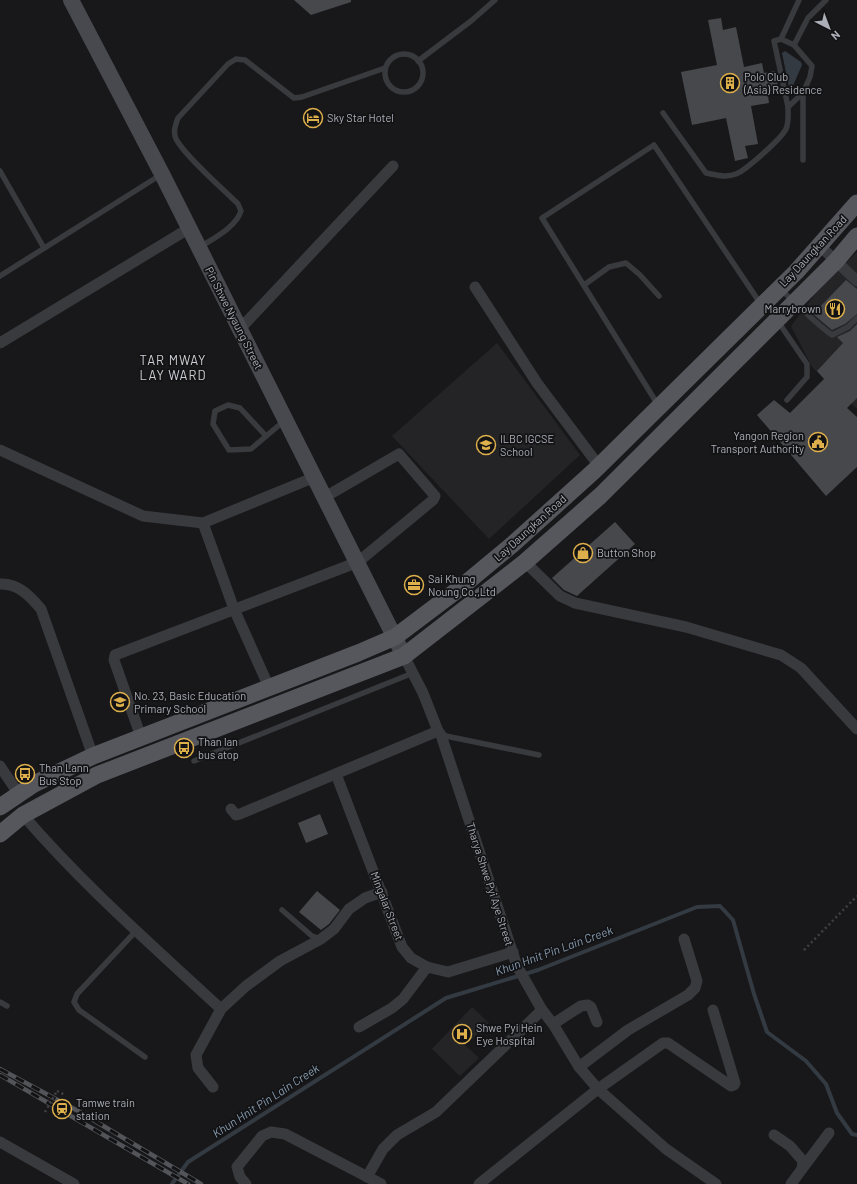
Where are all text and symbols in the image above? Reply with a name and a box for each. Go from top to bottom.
north arrow [809,8,849,48]
text: N [829,29,843,43]
place label: Polo Club (Asia) Residence [743,70,822,96]
building icon: Polo Club (Asia) Residence [719,72,741,94]
hotel icon: Sky Star Hotel [302,107,324,129]
place label: Sky Star Hotel [327,111,394,124]
street label: Lay Daungkan Road [776,212,849,289]
street label: Pin Shwe Nyaung Street [203,264,266,371]
restaurant icon: Marrybrown [824,298,846,320]
place label: Marrybrown [765,302,821,315]
district label: TAR MWAY LAY WARD [140,352,206,383]
place label: Yangon Region Transport Authority [711,429,804,455]
public building icon: Yangon Region Transport Authority [807,431,829,453]
place label: ILBC IGCSE School [500,432,555,458]
school or university icon: ILBC IGCSE School [475,434,497,456]
street label: Lay Daungkan Road [491,492,568,563]
shop icon: Button Shop [572,542,594,564]
place label: Button Shop [597,546,656,559]
place label: Sai Khung Noung Co.,Ltd [428,572,496,598]
office icon: Sai Khung Noung Co.,Ltd [403,574,425,596]
place label: No. 23, Basic Education Primary School [134,689,246,715]
school or university icon: No. 23, Basic Education Primary School [109,691,131,713]
place label: Than lan bus atop [198,735,239,761]
bus stop icon: Than lan bus atop [173,737,195,759]
place label: Than Lann Bus Stop [39,761,89,787]
bus stop icon: Than Lann Bus Stop [14,763,36,785]
street label: Tharya Shwe Pyi Aye Street [464,821,517,947]
street label: Mingalar Street [368,870,407,942]
water label: Khun Hnit Pin Lain Creek [493,922,615,978]
place label: Shwe Pyi Hein Eye Hospital [476,1021,543,1047]
hospital icon: Shwe Pyi Hein Eye Hospital [451,1023,473,1045]
water label: Khun Hnit Pin Lain Creek [210,1060,321,1140]
place label: Tamwe train station [76,1096,135,1122]
station icon: Tamwe train station [51,1098,73,1120]

